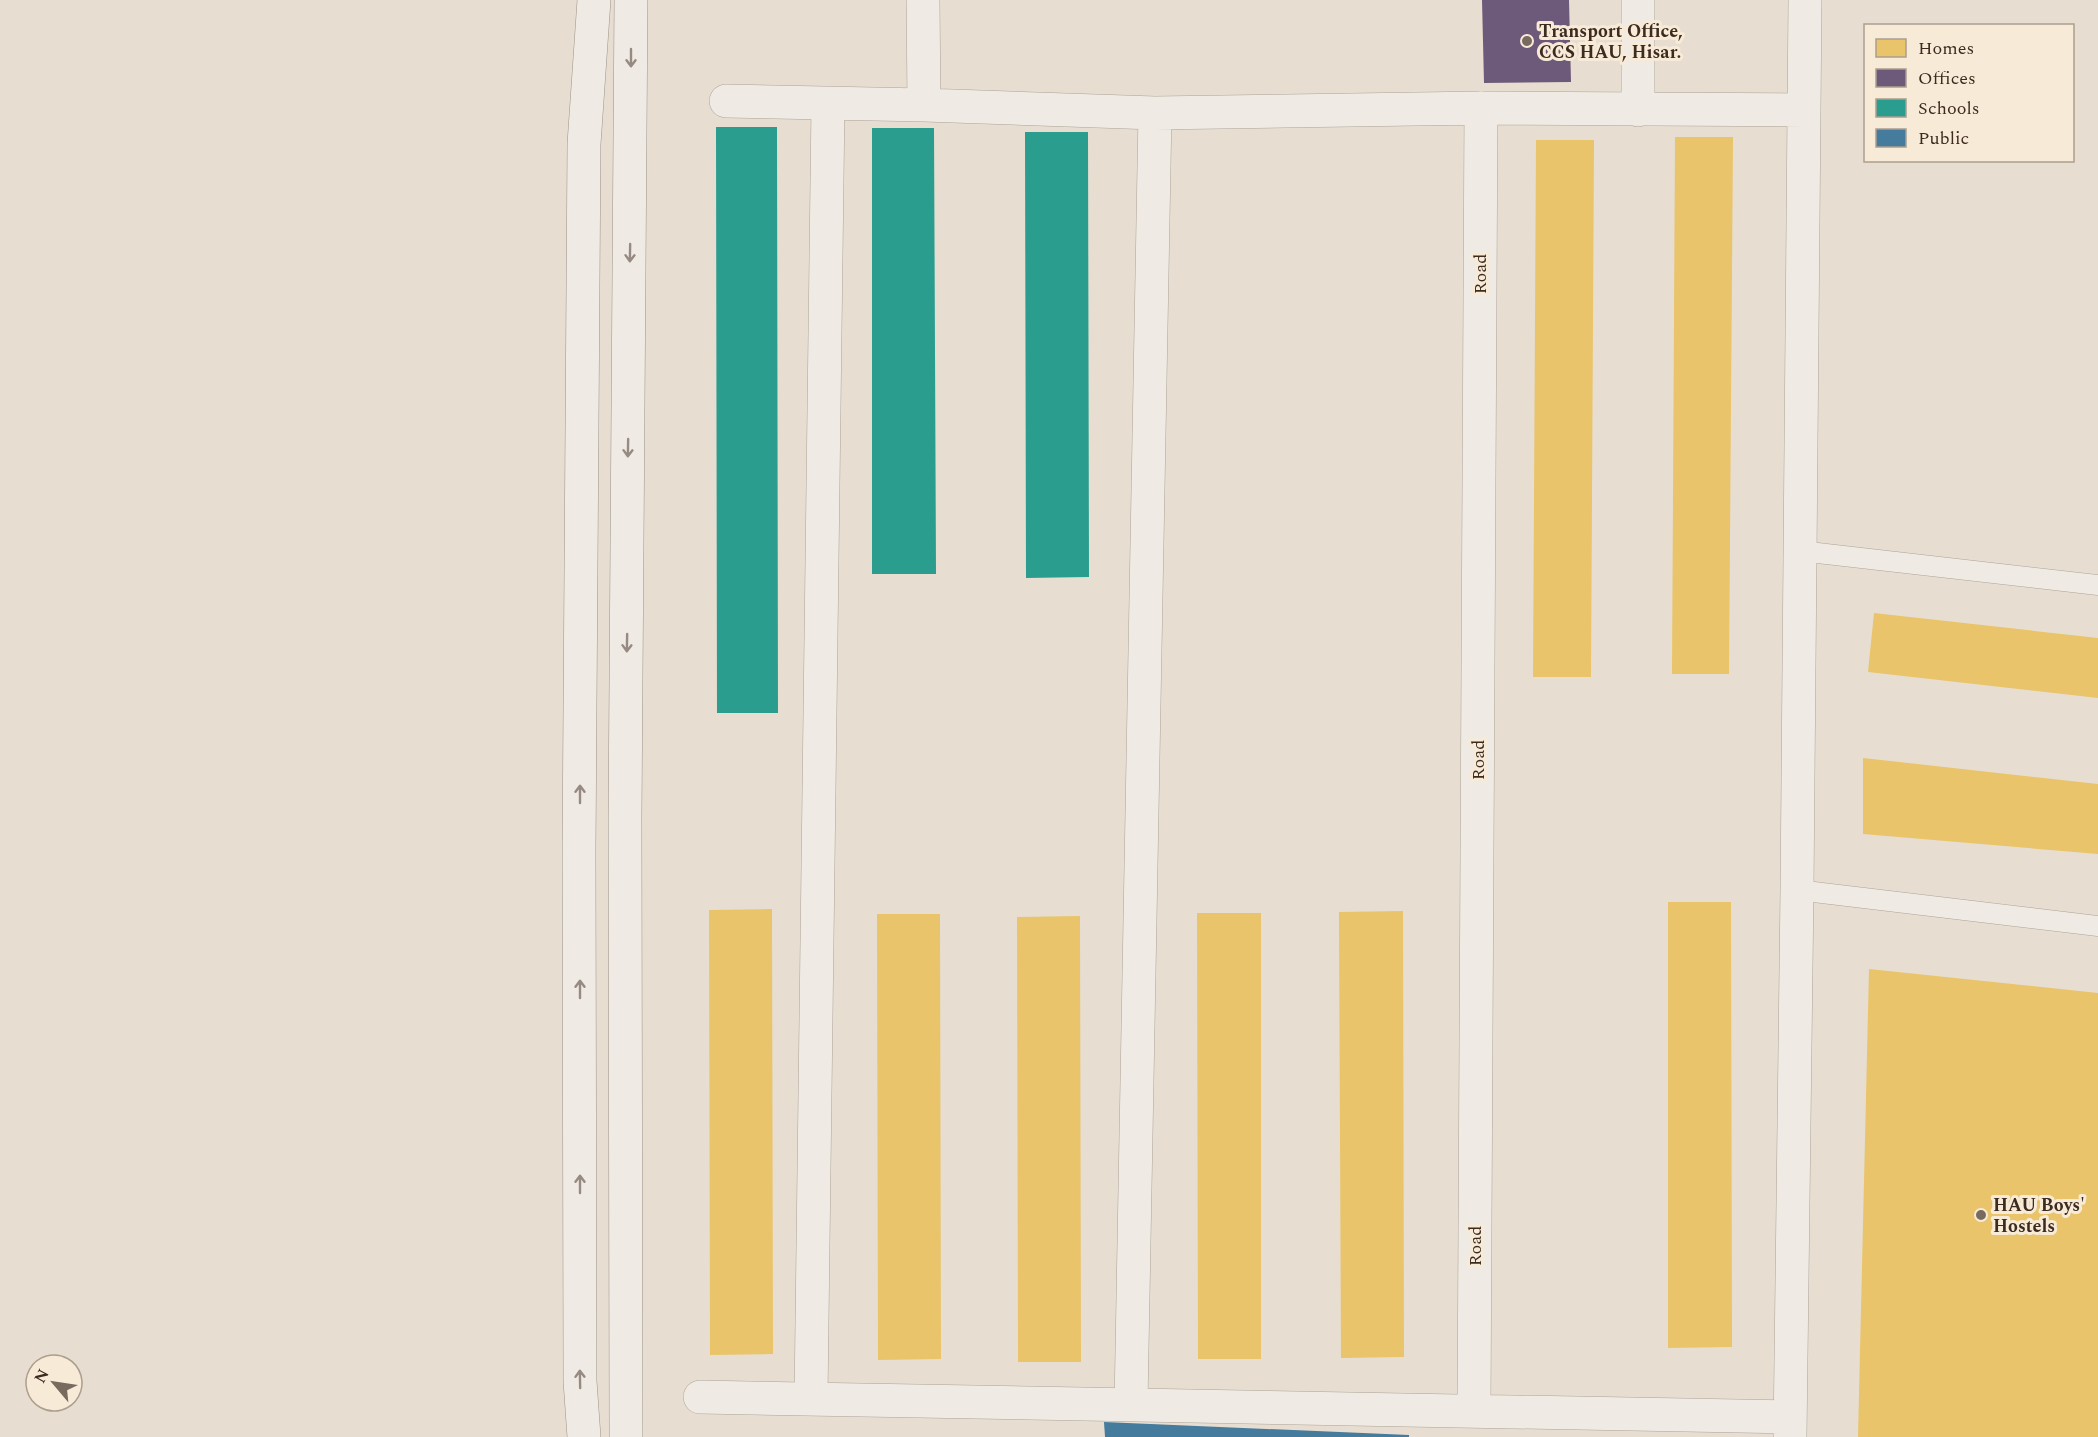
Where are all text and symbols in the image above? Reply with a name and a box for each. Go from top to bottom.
place label: Transport Office, CCS HAU, Hisar. [1539,18,1683,66]
legend [1864,24,2074,162]
marker: Transport Office, CCS HAU, Hisar. [1520,34,1534,48]
text: Homes [1918,35,1974,62]
one-way arrow [625,48,637,68]
text: Offices [1918,65,1976,92]
text: Schools [1918,95,1980,122]
text: Public [1918,125,1969,152]
one-way arrow [624,243,636,263]
street label: Road [1467,254,1494,294]
one-way arrow [622,438,634,458]
one-way arrow [621,633,632,653]
street label: Road [1465,740,1492,780]
one-way arrow [574,784,586,804]
one-way arrow [574,979,586,999]
one-way arrow [574,1174,586,1194]
place label: HAU Boys' Hostels [1993,1192,2085,1240]
marker: HAU Boys' Hostels [1974,1208,1988,1222]
street label: Road [1462,1226,1489,1266]
north arrow [24,1353,84,1413]
text: N [28,1365,55,1388]
one-way arrow [575,1369,586,1389]

